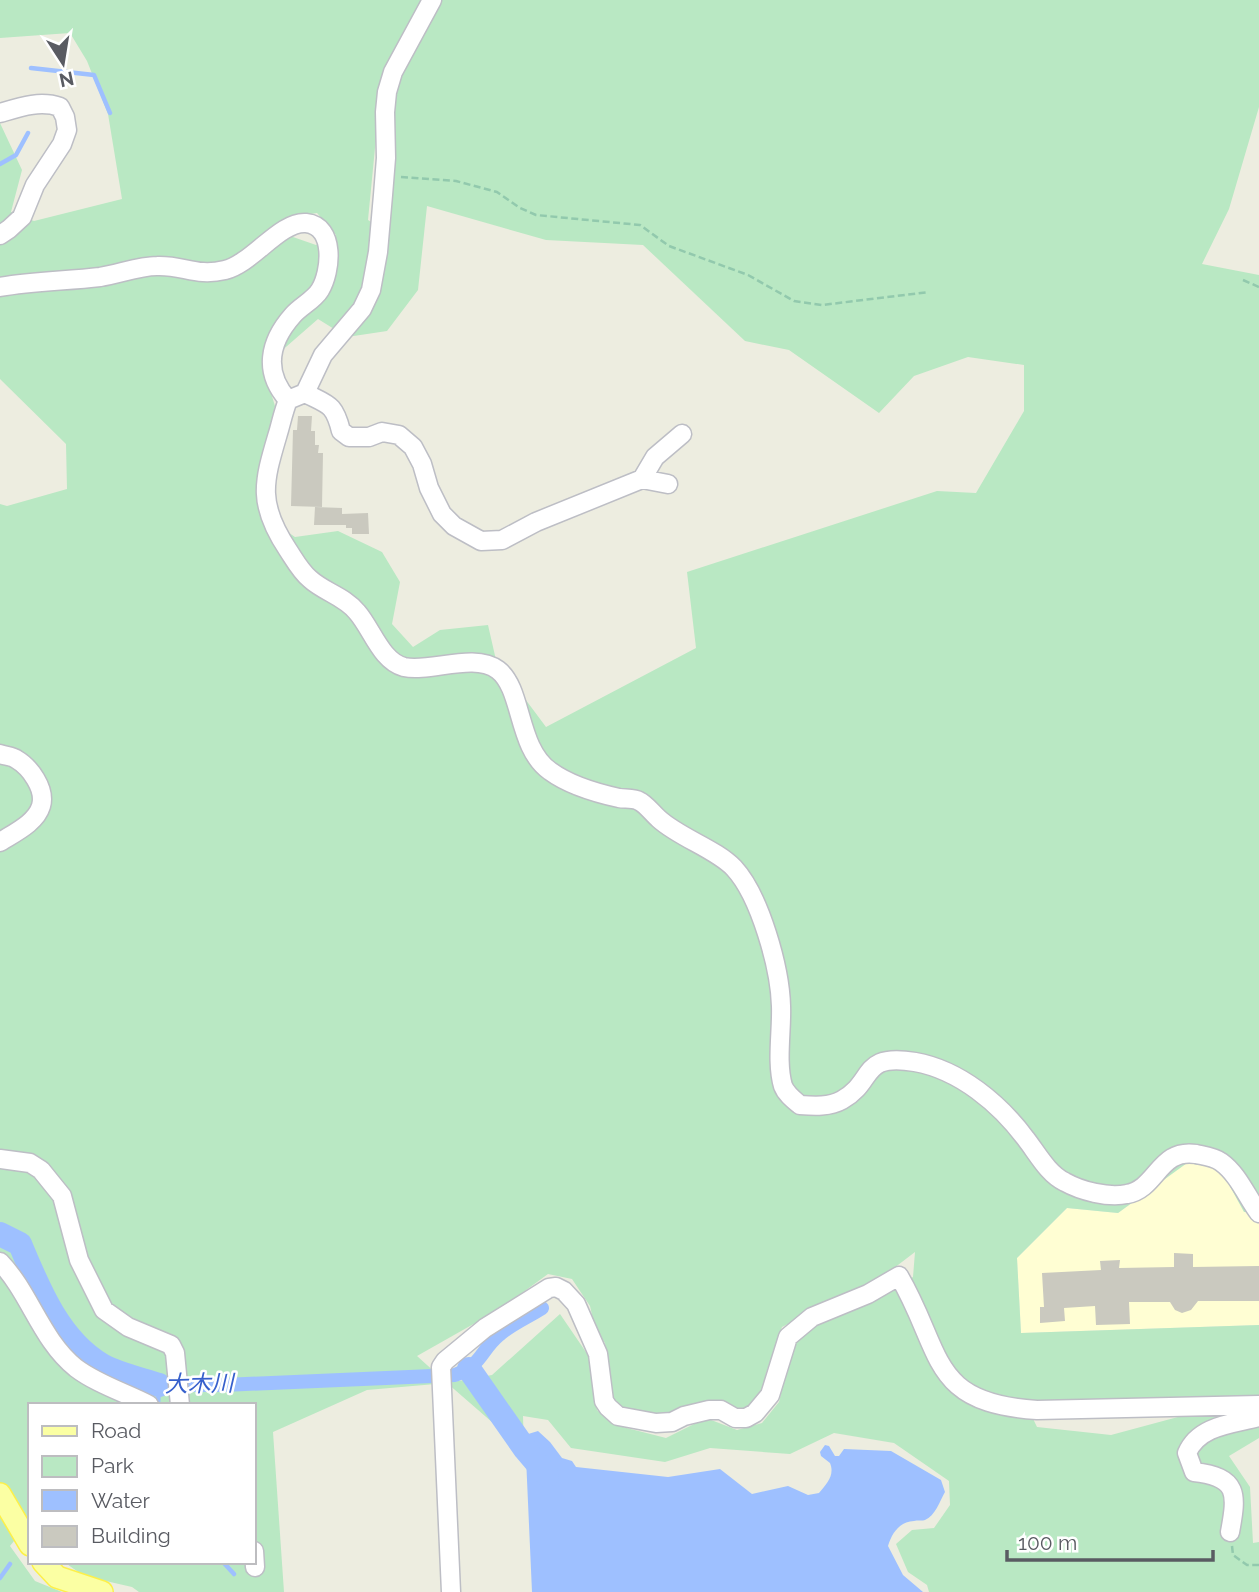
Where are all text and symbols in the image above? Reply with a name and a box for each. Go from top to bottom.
north arrow [28,28,98,98]
text: N [57,67,76,92]
water label: 大木川 [164,1369,237,1397]
legend [28,1403,256,1564]
text: Road [91,1418,141,1443]
text: Park [91,1453,134,1478]
text: Water [91,1488,150,1513]
scale bar [1007,1518,1214,1562]
text: Building [91,1523,171,1548]
text: 100 m [1018,1530,1077,1555]

